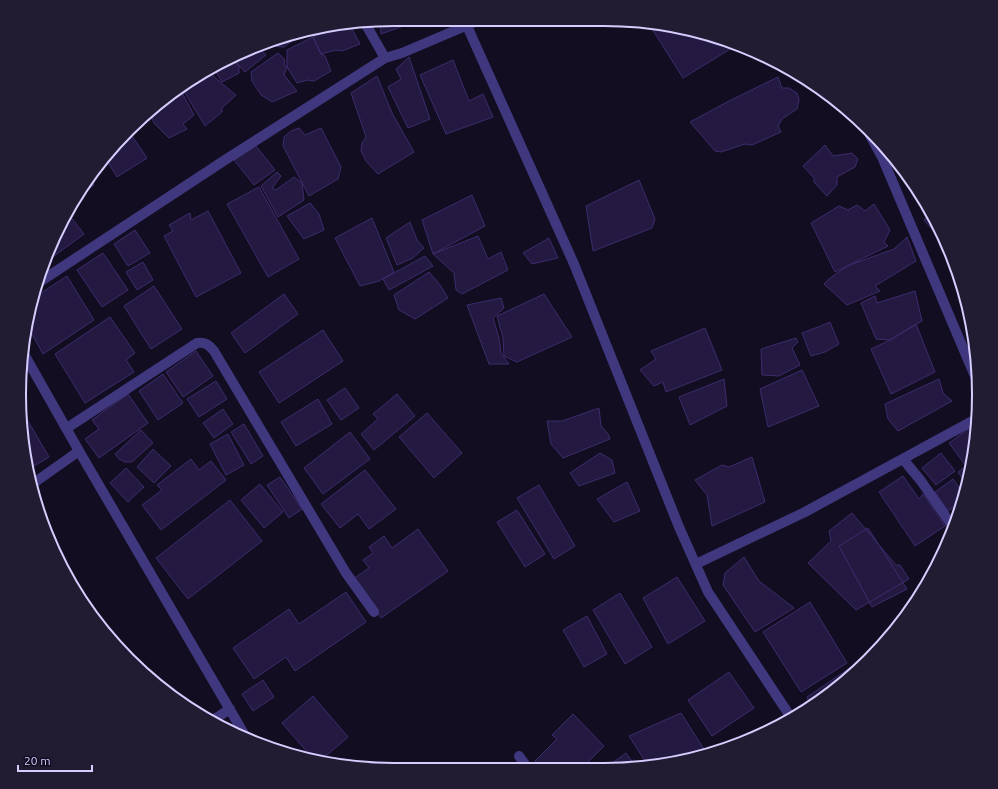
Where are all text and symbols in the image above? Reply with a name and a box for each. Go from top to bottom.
scale bar [18,747,92,773]
text: 20 m [24,754,51,767]

